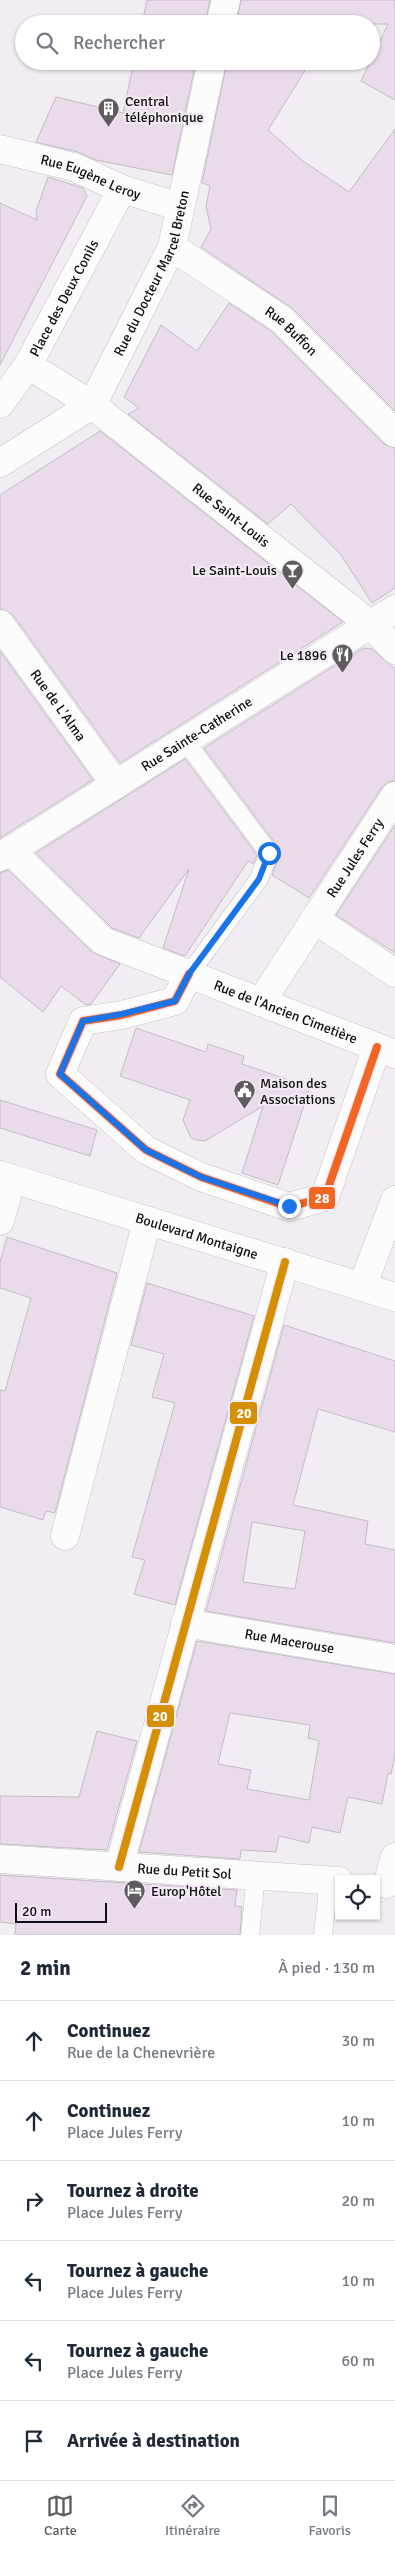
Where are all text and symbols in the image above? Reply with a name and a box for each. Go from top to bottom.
search box [15,15,380,70]
icon: search [33,29,61,57]
text: Rechercher [73,31,165,55]
place label: Central téléphonique [125,93,204,126]
building icon: Central téléphonique [97,97,121,128]
street label: Rue Eugène Leroy [39,151,143,203]
street label: Rue du Docteur Marcel Breton [110,189,193,359]
street label: Place des Deux Conils [26,237,102,360]
street label: Rue Buffon [261,303,321,359]
street label: Rue Saint-Louis [189,479,273,551]
bar icon: Le Saint-Louis [281,558,305,589]
place label: Le Saint-Louis [192,562,277,579]
restaurant icon: Le 1896 [331,643,355,674]
place label: Le 1896 [280,647,327,664]
street label: Rue de L'Alma [27,666,90,745]
street label: Rue Sainte-Catherine [138,693,255,775]
street label: Rue Jules Ferry [323,815,387,901]
route start [258,842,281,865]
street label: Rue de l'Ancien Cimetière [211,977,360,1048]
place label: Maison des Associations [260,1075,335,1108]
public building icon: Maison des Associations [232,1079,256,1110]
line badge: 28 [308,1186,336,1210]
text: 28 [314,1190,330,1207]
route end [278,1195,301,1218]
street label: Boulevard Montaigne [133,1209,260,1263]
line badge: 20 [229,1401,258,1425]
text: 20 [236,1405,252,1422]
street label: Rue Macerouse [243,1625,336,1657]
line badge: 20 [146,1704,175,1728]
text: 20 [152,1708,168,1725]
street label: Rue du Petit Sol [137,1860,232,1883]
map controls [335,1875,380,1920]
button: locate [335,1875,380,1920]
hotel icon: Europ'Hôtel [123,1879,147,1910]
place label: Europ'Hôtel [151,1883,221,1900]
scale bar [15,1900,108,1923]
text: 20 m [22,1903,51,1920]
text: 2 min [20,1955,71,1981]
text: À pied · 130 m [278,1958,375,1978]
text: Continuez [67,2019,150,2043]
icon: ahead [20,2027,48,2055]
text: 30 m [341,2031,375,2051]
text: Rue de la Chenevrière [67,2043,215,2063]
text: Continuez [67,2099,150,2123]
icon: ahead [20,2107,48,2135]
text: 10 m [341,2111,375,2131]
text: Place Jules Ferry [67,2123,182,2143]
text: Tournez à droite [67,2179,199,2203]
icon: right [20,2187,48,2215]
text: 20 m [341,2191,375,2211]
text: Place Jules Ferry [67,2203,182,2223]
text: Tournez à gauche [67,2259,208,2283]
icon: left [20,2267,48,2295]
text: 10 m [341,2271,375,2291]
text: Place Jules Ferry [67,2283,182,2303]
text: Tournez à gauche [67,2339,208,2363]
icon: left [20,2347,48,2375]
text: 60 m [341,2351,375,2371]
text: Place Jules Ferry [67,2363,182,2383]
icon: arrive [20,2427,48,2455]
text: Arrivée à destination [67,2429,240,2453]
tab: Carte [44,2492,77,2539]
tab: Itinéraire [165,2492,220,2539]
tab: Favoris [308,2492,351,2539]

